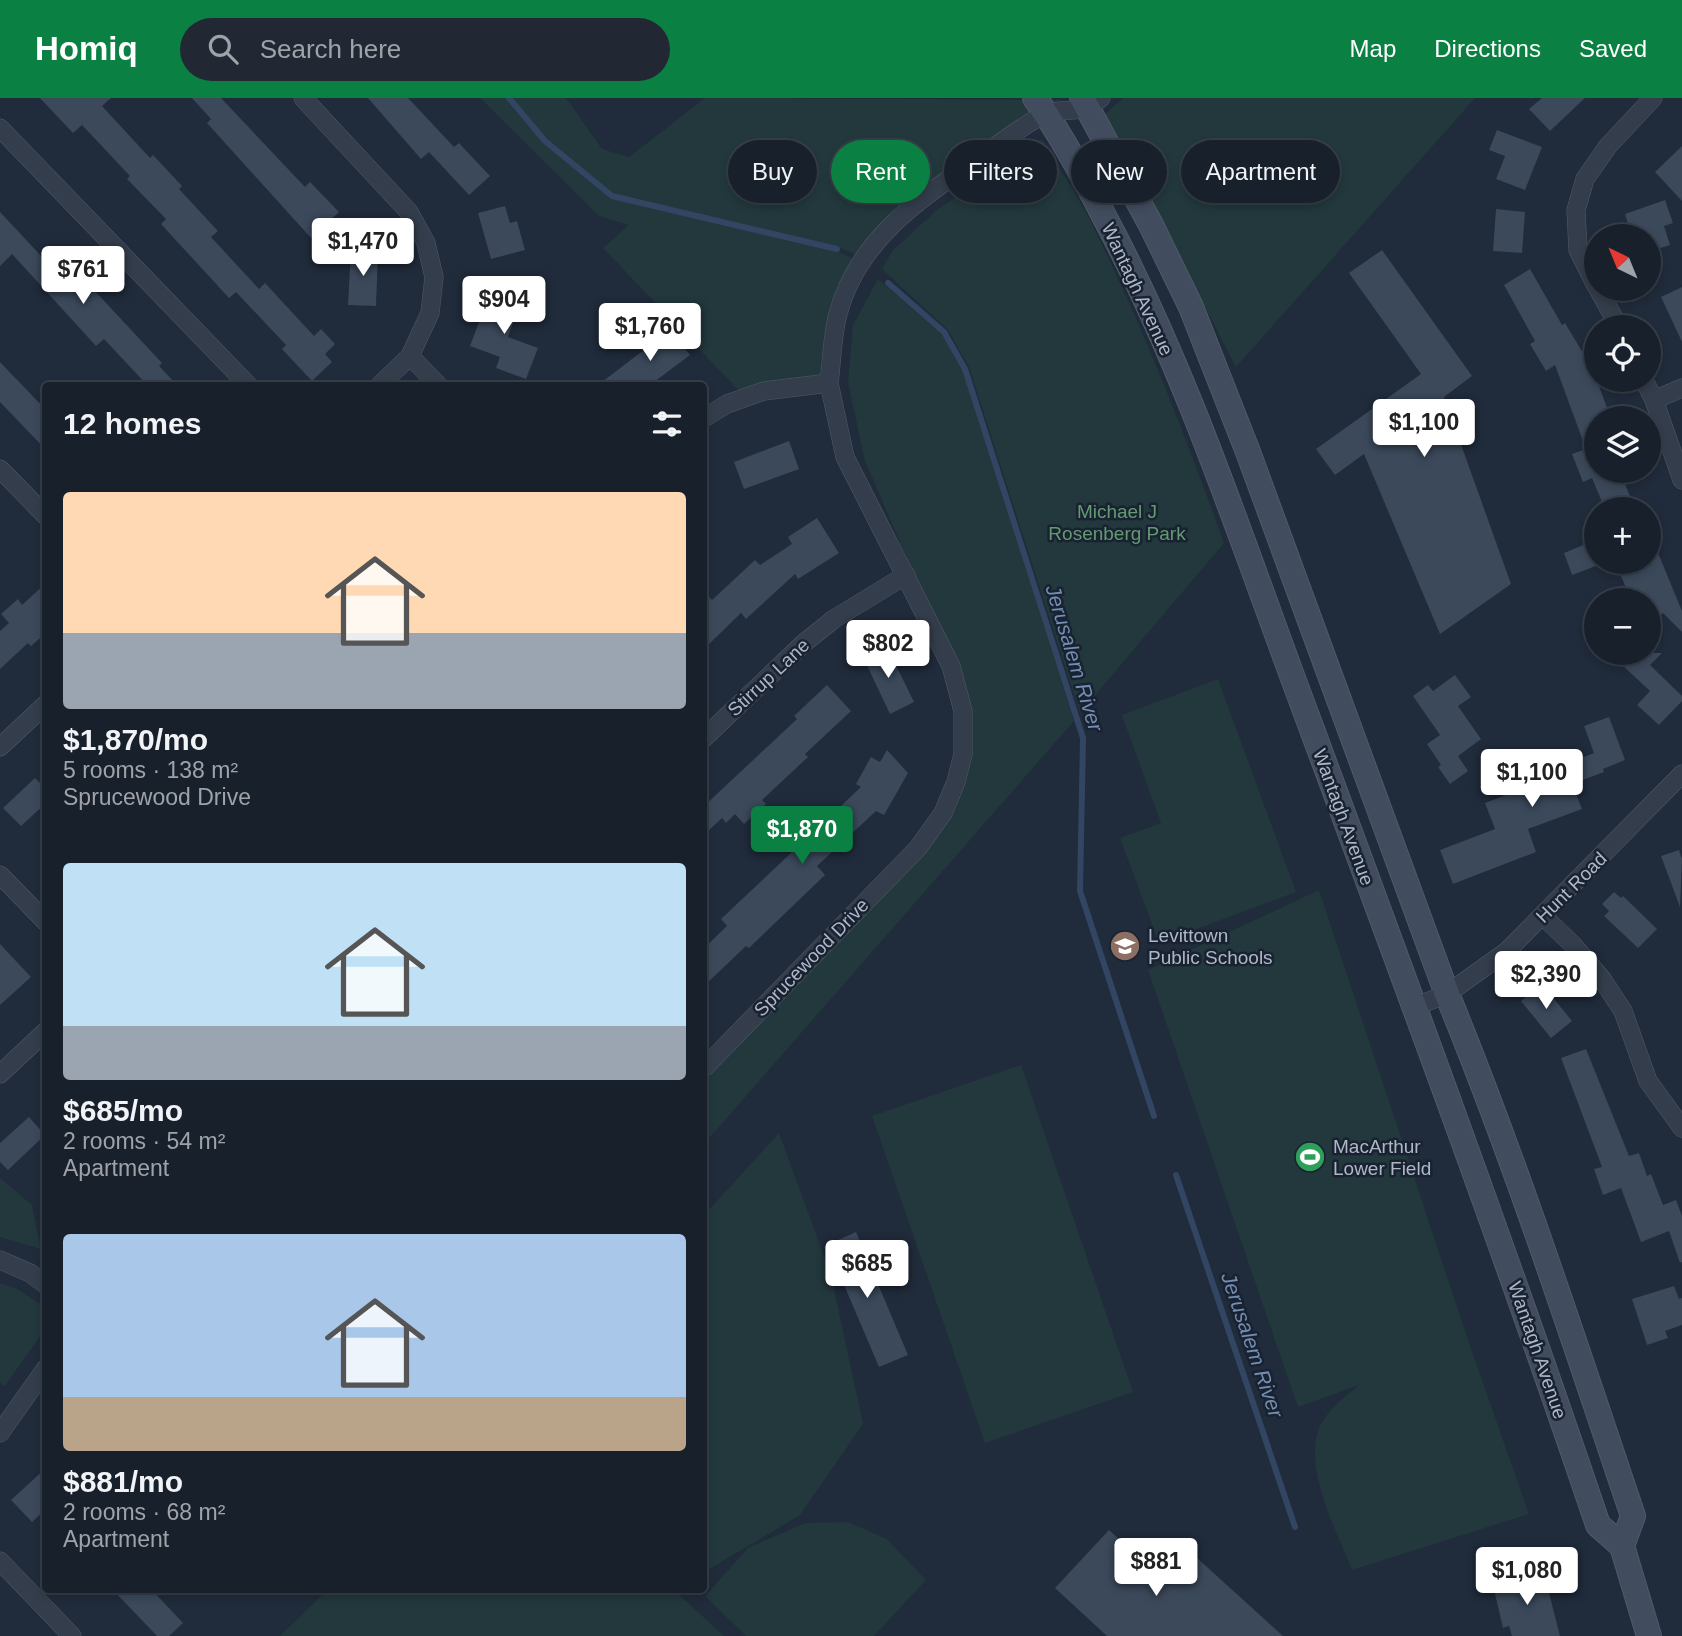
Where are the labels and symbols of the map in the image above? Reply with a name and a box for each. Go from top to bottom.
pin: $1,470 [306,218,420,278]
street label: Wantagh Avenue [1098,220,1177,359]
north arrow [1584,224,1661,301]
pin: $761 [42,246,124,306]
pin: $904 [463,276,545,336]
pin: $1,760 [593,303,707,363]
pin: $1,100 [1367,400,1481,459]
park label: Michael J Rosenberg Park [1048,501,1186,544]
water label: Jerusalem River [1041,581,1108,735]
pin: $802 [847,620,929,680]
street label: Stirrup Lane [723,634,813,720]
street label: Wantagh Avenue [1309,746,1378,888]
pin: $1,100 [1475,750,1589,809]
pin: $1,870 [745,806,859,866]
street label: Hunt Road [1532,848,1611,927]
street label: Sprucewood Drive [750,894,873,1020]
place label: Levittown Public Schools [1148,925,1273,968]
school or university icon: Levittown Public Schools [1108,929,1142,963]
pin: $2,390 [1489,951,1603,1011]
place label: MacArthur Lower Field [1333,1136,1431,1179]
sports icon: MacArthur Lower Field [1293,1140,1327,1174]
pin: $685 [826,1240,908,1300]
water label: Jerusalem River [1217,1268,1288,1421]
street label: Wantagh Avenue [1504,1279,1571,1422]
pin: $881 [1115,1538,1197,1598]
pin: $1,080 [1470,1548,1584,1607]

